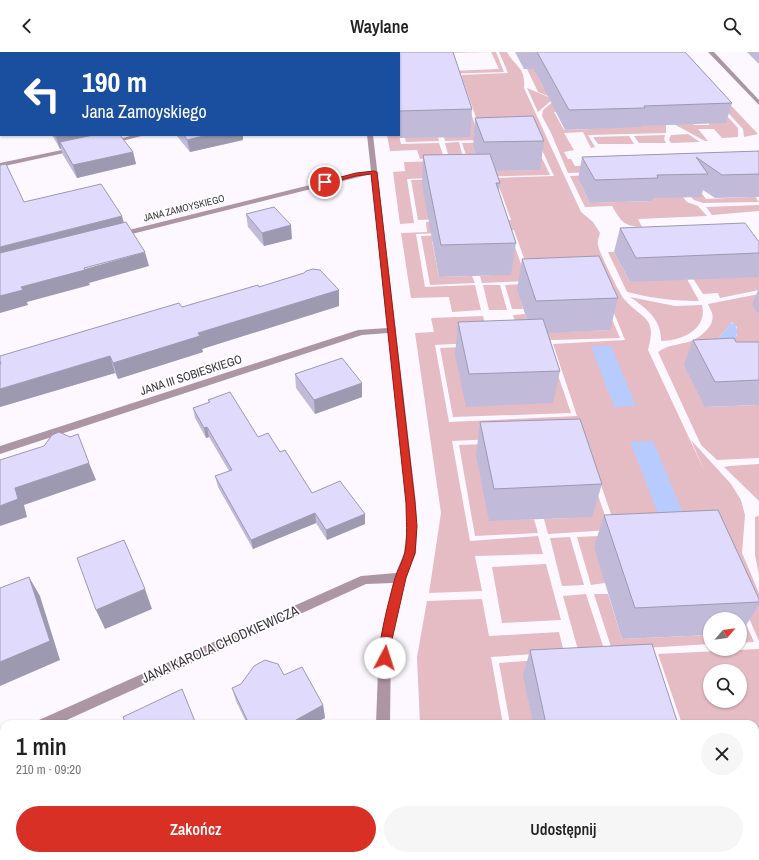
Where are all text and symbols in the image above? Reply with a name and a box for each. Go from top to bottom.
text: Waylane [350,14,409,39]
icon: back [16,15,38,37]
icon: search [721,15,743,37]
text: 190 m [82,63,147,101]
icon: left [16,68,68,120]
text: Jana Zamoyskiego [82,99,207,124]
pin [308,165,342,199]
icon: arrive [314,171,336,193]
street label: JANA ZAMOYSKIEGO [142,192,226,224]
street label: JANA III SOBIESKIEGO [138,351,244,399]
street label: JANA KAROLA CHODKIEWICZA [139,601,302,687]
north arrow [703,612,747,656]
map controls [703,612,747,708]
position arrow [364,637,406,679]
button: search [703,664,747,708]
text: 1 min [16,730,67,762]
button: close [701,733,743,775]
text: 210 m · 09:20 [16,761,81,778]
button: Zakończ [16,806,376,852]
button: Udostępnij [384,806,743,852]

